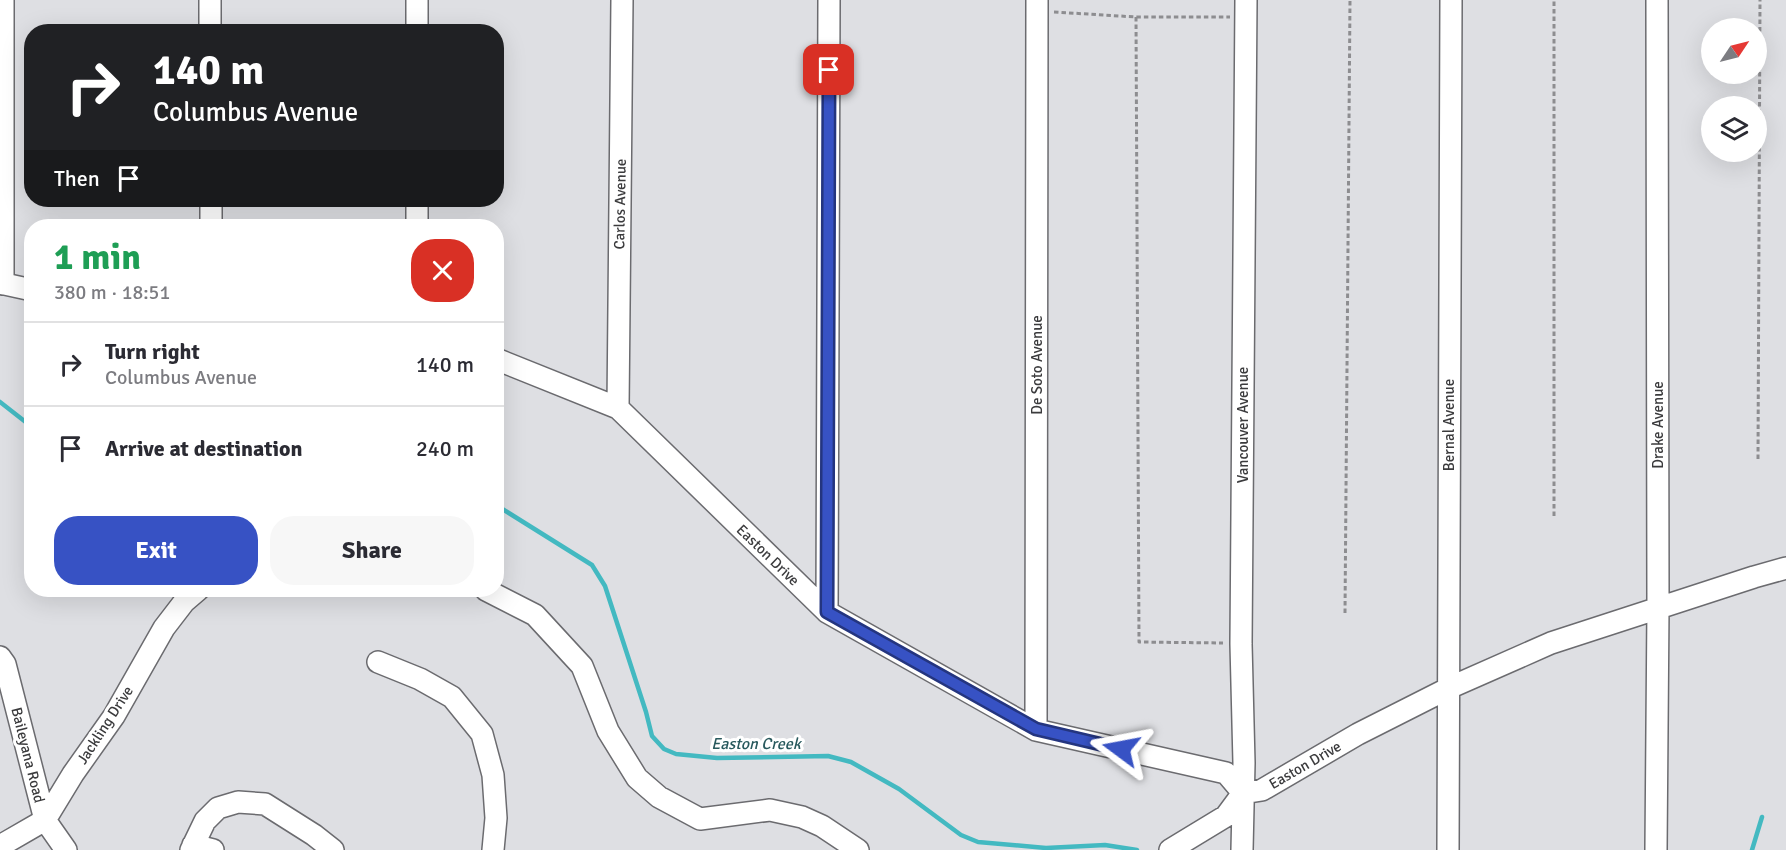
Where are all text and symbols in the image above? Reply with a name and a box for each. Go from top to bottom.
north arrow [1701,18,1767,84]
map controls [1701,18,1767,162]
pin [803,44,854,95]
text: 140 m [153,45,264,96]
icon: right [54,48,132,126]
icon: arrive [812,53,845,86]
text: Columbus Avenue [153,96,358,129]
button: layers [1701,96,1767,162]
street label: Carlos Avenue [610,158,630,250]
icon: arrive [112,162,145,195]
text: Then [54,165,100,192]
text: 1 min [54,235,141,280]
button: close [411,239,474,302]
text: 380 m · 18:51 [54,280,170,305]
street label: De Soto Avenue [1028,315,1046,415]
text: Turn right [105,338,200,365]
icon: right [54,348,87,381]
text: 140 m [416,351,474,378]
text: Columbus Avenue [105,365,257,390]
street label: Vancouver Avenue [1234,367,1252,483]
street label: Bernal Avenue [1440,379,1458,471]
street label: Drake Avenue [1649,381,1667,469]
icon: arrive [54,432,87,465]
text: Arrive at destination [105,435,302,462]
text: 240 m [416,435,474,462]
button: Exit [54,516,258,585]
button: Share [270,516,474,585]
street label: Easton Drive [733,521,803,589]
street label: Jackling Drive [73,683,137,767]
street label: Baileyana Road [7,705,49,805]
position arrow [1089,717,1153,781]
water label: Easton Creek [711,734,803,754]
street label: Easton Drive [1266,737,1344,793]

